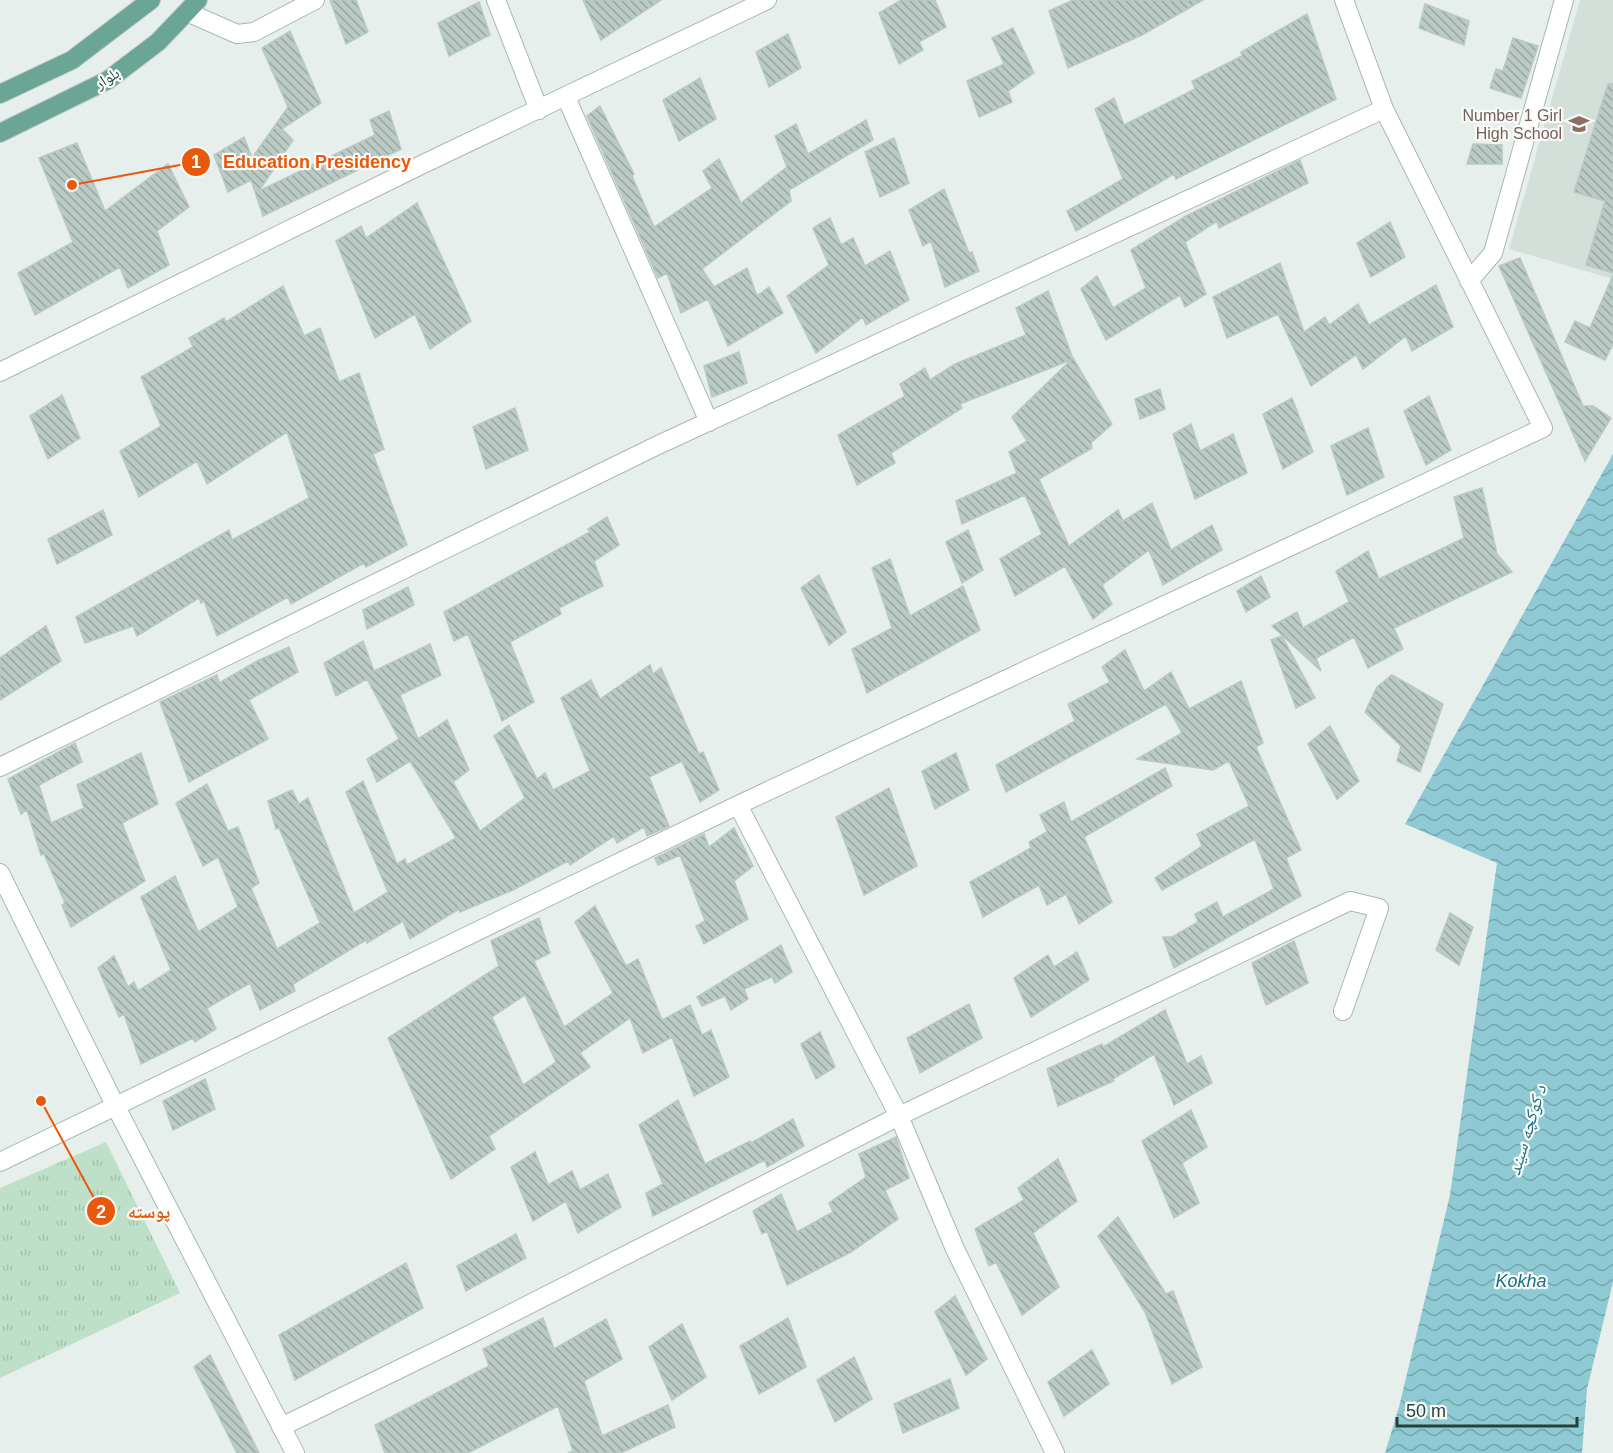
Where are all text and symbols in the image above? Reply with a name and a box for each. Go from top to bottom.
street label: بلوار [91,64,123,93]
place label: Number 1 Girl High School [1462,107,1562,142]
school or university icon: Number 1 Girl High School [1567,112,1591,136]
callout: Education Presidency [181,144,423,180]
text: 1 [191,152,201,172]
text: Education Presidency [223,152,411,172]
water label: د کوکچه سیند [1504,1082,1551,1178]
callout: پوسته [86,1193,182,1229]
text: 2 [96,1202,106,1222]
text: پوسته [128,1202,170,1223]
water label: Kokha [1495,1271,1547,1291]
scale bar [1397,1390,1577,1428]
text: 50 m [1406,1401,1446,1421]

